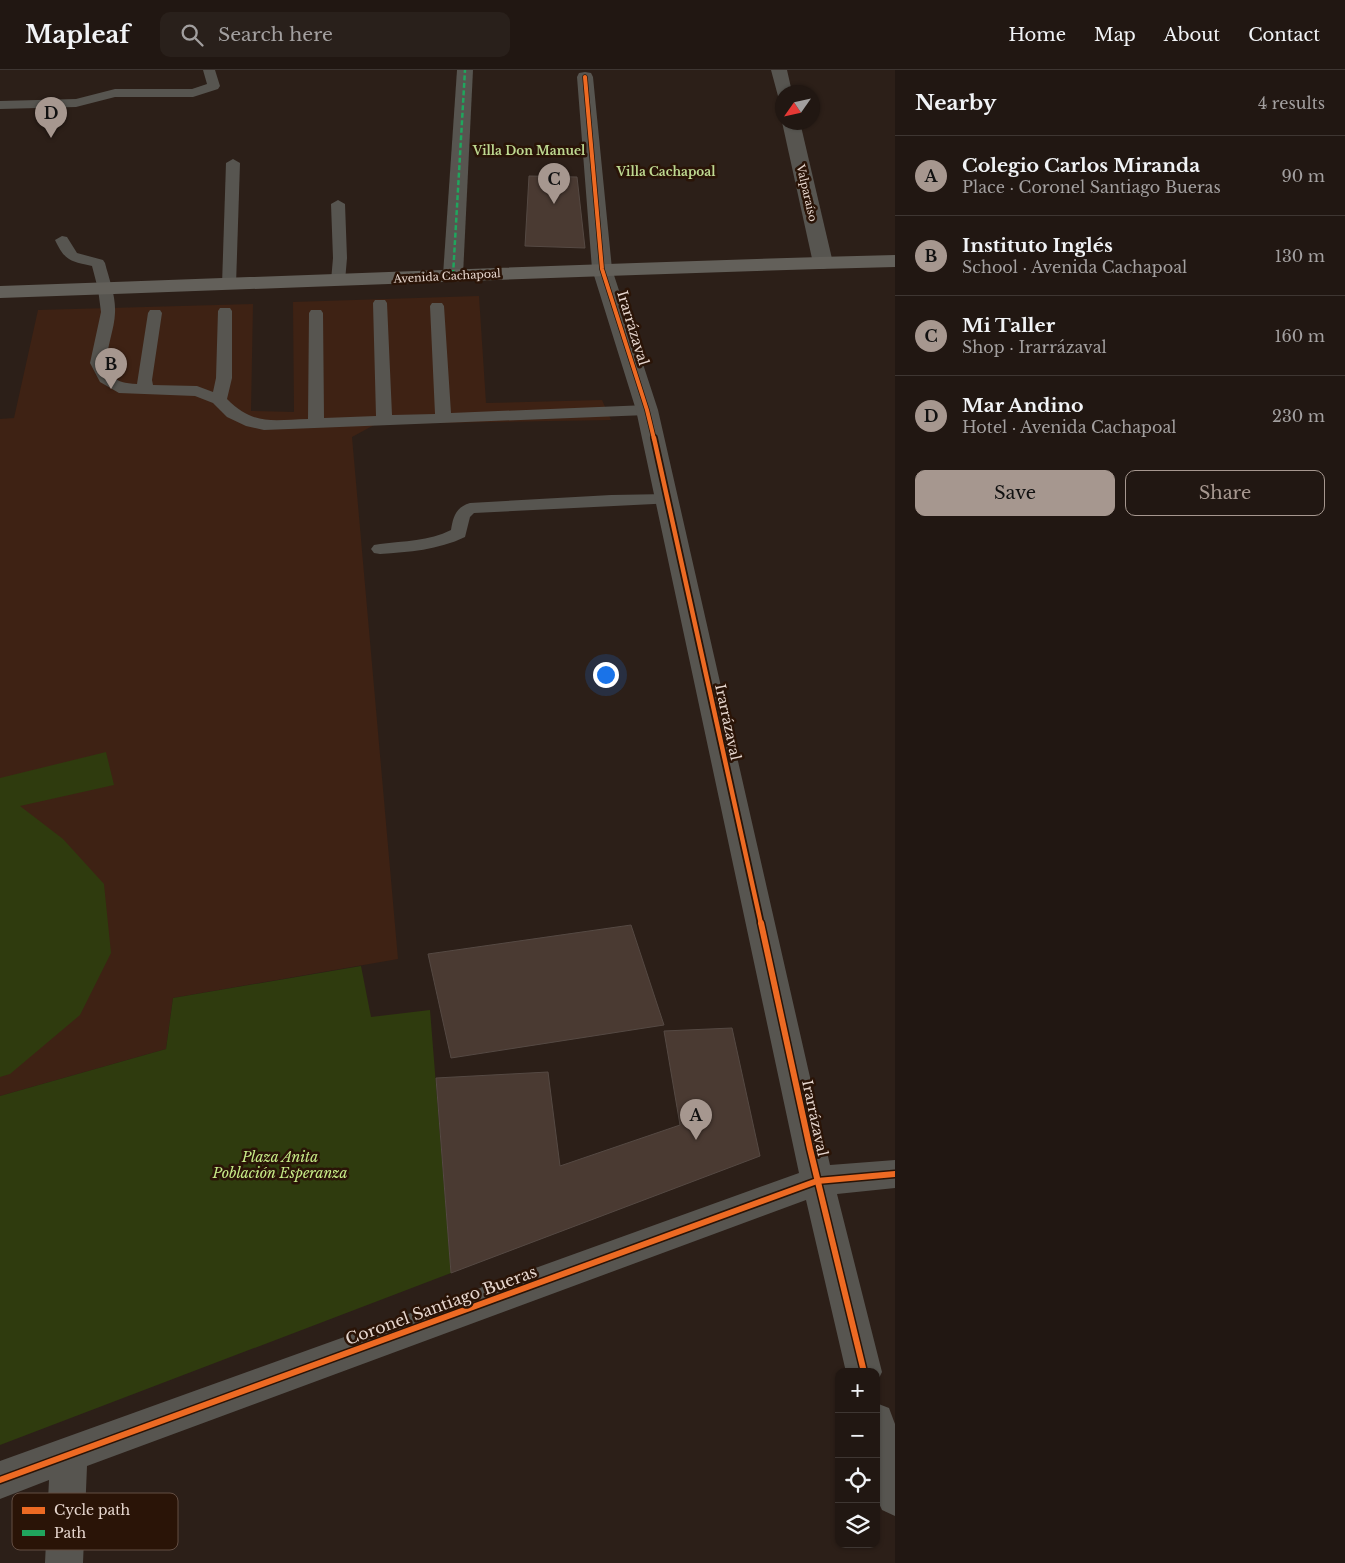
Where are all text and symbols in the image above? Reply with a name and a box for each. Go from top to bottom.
search box [160,12,510,57]
text: Mapleaf [25,20,130,49]
icon: search [178,21,206,49]
text: Search here [218,23,333,46]
text: Home [1008,24,1066,46]
text: Map [1094,24,1136,46]
text: About [1164,24,1220,46]
text: Contact [1248,24,1320,46]
north arrow [775,85,820,130]
text: Nearby [915,90,996,116]
text: 4 results [1258,93,1325,113]
pin: D [35,97,67,138]
district label: Villa Don Manuel [472,143,586,158]
text: Colegio Carlos Miranda [962,154,1200,177]
street label: Valparaíso [793,162,820,223]
pin: C [538,163,570,204]
district label: Villa Cachapoal [616,164,716,179]
text: A [925,166,937,186]
text: 90 m [1282,166,1325,186]
text: Place · Coronel Santiago Bueras [962,177,1221,197]
text: Instituto Inglés [962,234,1113,257]
text: B [925,246,937,266]
text: 130 m [1275,246,1325,266]
text: School · Avenida Cachapoal [962,257,1187,277]
street label: Avenida Cachapoal [392,266,501,286]
street label: Irarrázaval [613,288,653,368]
text: Mi Taller [962,314,1055,337]
text: C [924,326,938,346]
text: 160 m [1274,326,1325,346]
text: Shop · Irarrázaval [962,337,1107,357]
pin: B [95,348,127,389]
text: Mar Andino [962,394,1084,417]
text: D [924,406,938,426]
text: 230 m [1272,406,1325,426]
text: Hotel · Avenida Cachapoal [962,417,1176,437]
button: Save [915,470,1115,516]
button: Share [1125,470,1325,516]
your location [593,662,619,688]
street label: Irarrázaval [711,682,745,762]
street label: Irarrázaval [798,1078,832,1158]
pin: A [680,1099,712,1140]
park label: Plaza Anita Población Esperanza [211,1148,348,1182]
street label: Coronel Santiago Bueras [343,1261,539,1349]
map controls [835,1368,880,1548]
button: + [835,1368,880,1413]
button: − [835,1413,880,1458]
button: locate [835,1458,880,1503]
legend [12,1493,178,1550]
text: Cycle path [54,1501,131,1519]
button: layers [835,1503,880,1548]
text: Path [54,1524,86,1542]

